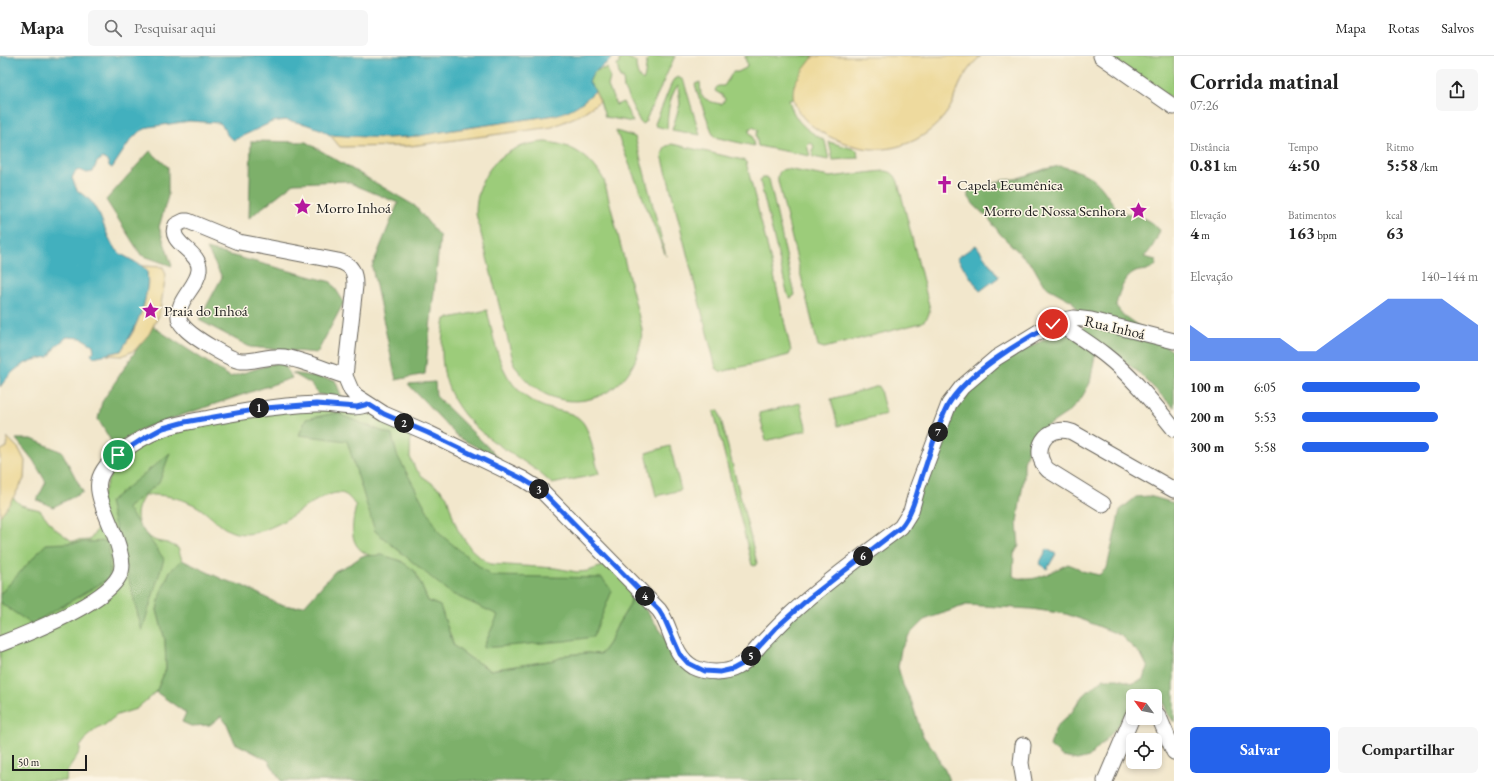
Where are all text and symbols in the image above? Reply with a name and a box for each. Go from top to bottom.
search box [88,10,368,46]
text: Mapa [20,15,64,40]
icon: search [102,17,124,39]
text: Pesquisar aqui [134,18,216,37]
text: Mapa [1335,19,1366,37]
text: Rotas [1388,19,1419,37]
text: Salvos [1441,19,1474,37]
text: Corrida matinal [1190,67,1339,96]
button: share [1436,69,1478,111]
text: 07:26 [1190,97,1218,114]
text: Distância [1190,140,1230,154]
text: Tempo [1288,140,1318,154]
text: Ritmo [1386,140,1414,154]
text: 0.81 [1190,154,1221,176]
text: 4:50 [1288,154,1320,176]
text: 5:58 [1386,154,1418,176]
text: km [1221,160,1237,174]
text: /km [1418,160,1438,174]
church icon: Capela Ecumênica [934,174,954,194]
place label: Capela Ecumênica [957,175,1063,194]
place icon: Morro Inhoá [293,197,313,217]
place label: Morro Inhoá [316,198,391,217]
place icon: Morro de Nossa Senhora [1129,200,1149,220]
place label: Morro de Nossa Senhora [984,201,1126,220]
text: Elevação [1190,208,1226,222]
text: Batimentos [1288,208,1336,222]
text: kcal [1386,208,1403,222]
text: 4 [1190,222,1199,244]
text: 163 [1288,222,1315,244]
text: 63 [1386,222,1404,244]
text: m [1199,228,1210,242]
text: bpm [1315,228,1337,242]
text: Elevação [1190,268,1233,285]
text: 140–144 m [1421,268,1478,285]
place icon: Praia do Inhoá [141,300,161,320]
place label: Praia do Inhoá [164,301,248,320]
pin [1036,307,1070,341]
street label: Rua Inhoá [1083,311,1147,343]
icon: check [1042,313,1064,335]
text: 100 m [1190,379,1224,396]
text: 6:05 [1254,379,1276,396]
pin: 1 [249,398,269,418]
text: 1 [256,401,262,415]
text: 200 m [1190,409,1224,426]
text: 5:53 [1254,409,1276,426]
pin: 2 [394,413,414,433]
text: 2 [401,416,407,430]
pin: 7 [928,422,948,442]
text: 7 [935,425,941,439]
pin [101,438,135,472]
text: 300 m [1190,439,1224,456]
text: 5:58 [1254,439,1276,456]
icon: arrive [107,444,129,466]
pin: 3 [529,479,549,499]
text: 3 [536,482,542,496]
pin: 6 [853,546,873,566]
text: 6 [860,549,866,563]
pin: 4 [635,586,655,606]
text: 4 [642,589,648,603]
pin: 5 [741,646,761,666]
text: 5 [748,649,754,663]
north arrow [1126,689,1162,725]
map controls [1126,689,1162,769]
button: Salvar [1190,727,1330,773]
button: Compartilhar [1338,727,1478,773]
button: locate [1126,733,1162,769]
scale bar [12,753,87,772]
text: 50 m [18,755,39,769]

